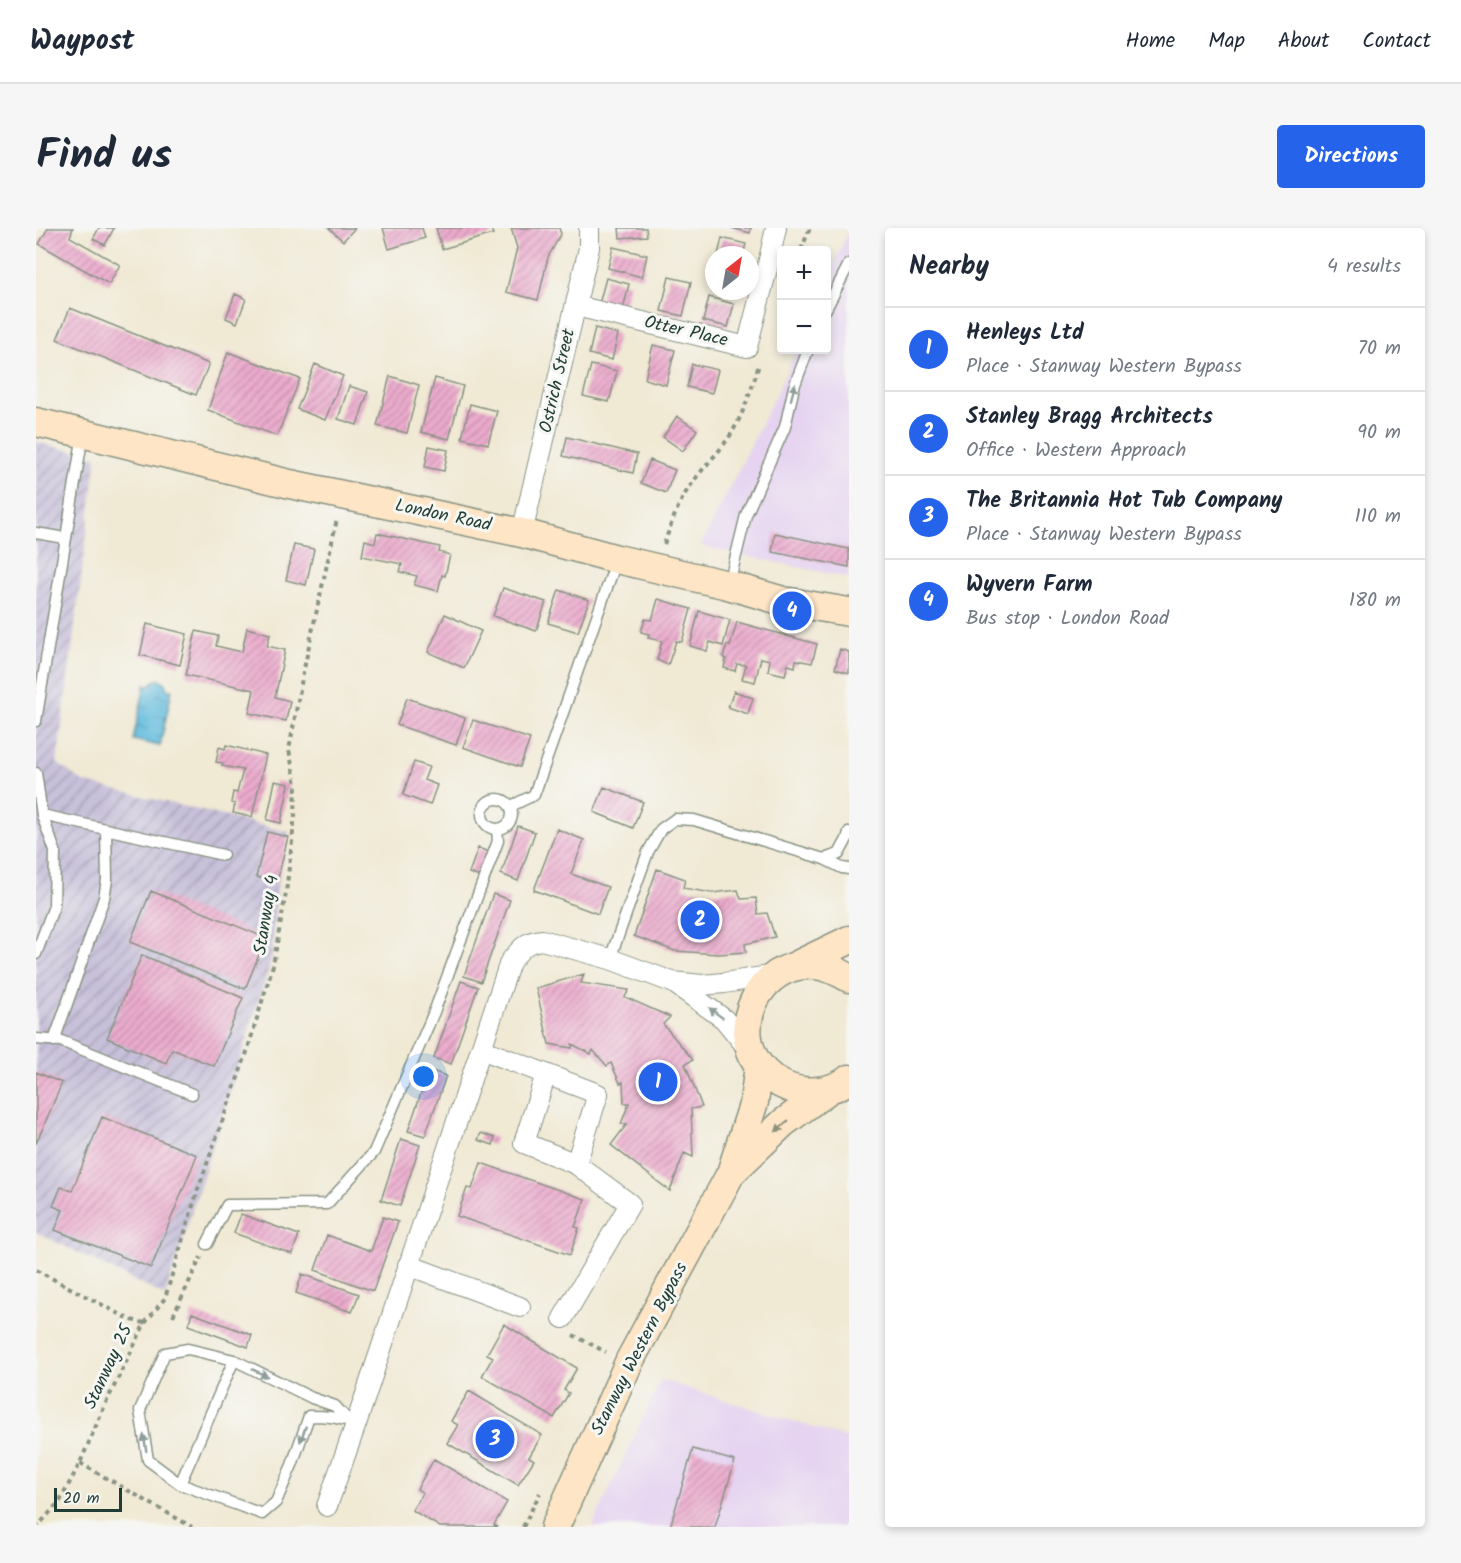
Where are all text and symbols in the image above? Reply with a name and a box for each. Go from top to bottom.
text: Waypost [30,19,134,64]
text: Home [1126,25,1175,58]
text: Map [1208,25,1245,58]
text: About [1278,25,1329,58]
text: Contact [1362,25,1431,58]
text: Find us [36,123,172,190]
button: Directions [1277,125,1425,188]
north arrow [705,246,759,300]
map controls [777,246,831,354]
button: + [777,246,831,300]
text: Nearby [909,246,989,288]
text: 4 results [1327,251,1401,283]
button: − [777,300,831,354]
street label: Otter Place [641,308,731,356]
text: Henleys Ltd [966,316,1084,351]
street label: Ostrich Street [532,325,584,436]
text: 1 [925,333,932,365]
text: 70 m [1358,333,1401,365]
text: Place · Stanway Western Bypass [966,351,1242,383]
one-way arrow [789,383,798,401]
text: Stanley Bragg Architects [966,400,1213,435]
text: 2 [923,417,934,449]
text: 90 m [1357,417,1401,449]
text: Office · Western Approach [966,435,1186,467]
text: The Britannia Hot Tub Company [966,484,1283,519]
street label: London Road [392,492,495,541]
text: 3 [923,501,934,533]
text: 110 m [1355,501,1401,533]
text: Place · Stanway Western Bypass [966,519,1242,551]
text: Wyvern Farm [966,568,1092,603]
text: 4 [923,585,934,617]
text: 180 m [1349,585,1401,617]
pin: 4 [772,588,812,634]
text: Bus stop · London Road [966,603,1169,635]
street label: Stanway 4 [246,873,288,957]
pin: 2 [680,898,720,942]
one-way arrow [708,1007,723,1019]
pin: 1 [638,1060,678,1104]
your location [409,1062,438,1091]
one-way arrow [774,1119,789,1133]
street label: Stanway Western Bypass [584,1257,696,1441]
street label: Stanway 25 [77,1318,142,1414]
one-way arrow [251,1367,269,1377]
pin: 3 [476,1416,514,1462]
one-way arrow [297,1425,307,1443]
one-way arrow [140,1433,149,1452]
scale bar [54,1485,122,1512]
text: 20 m [63,1486,99,1511]

